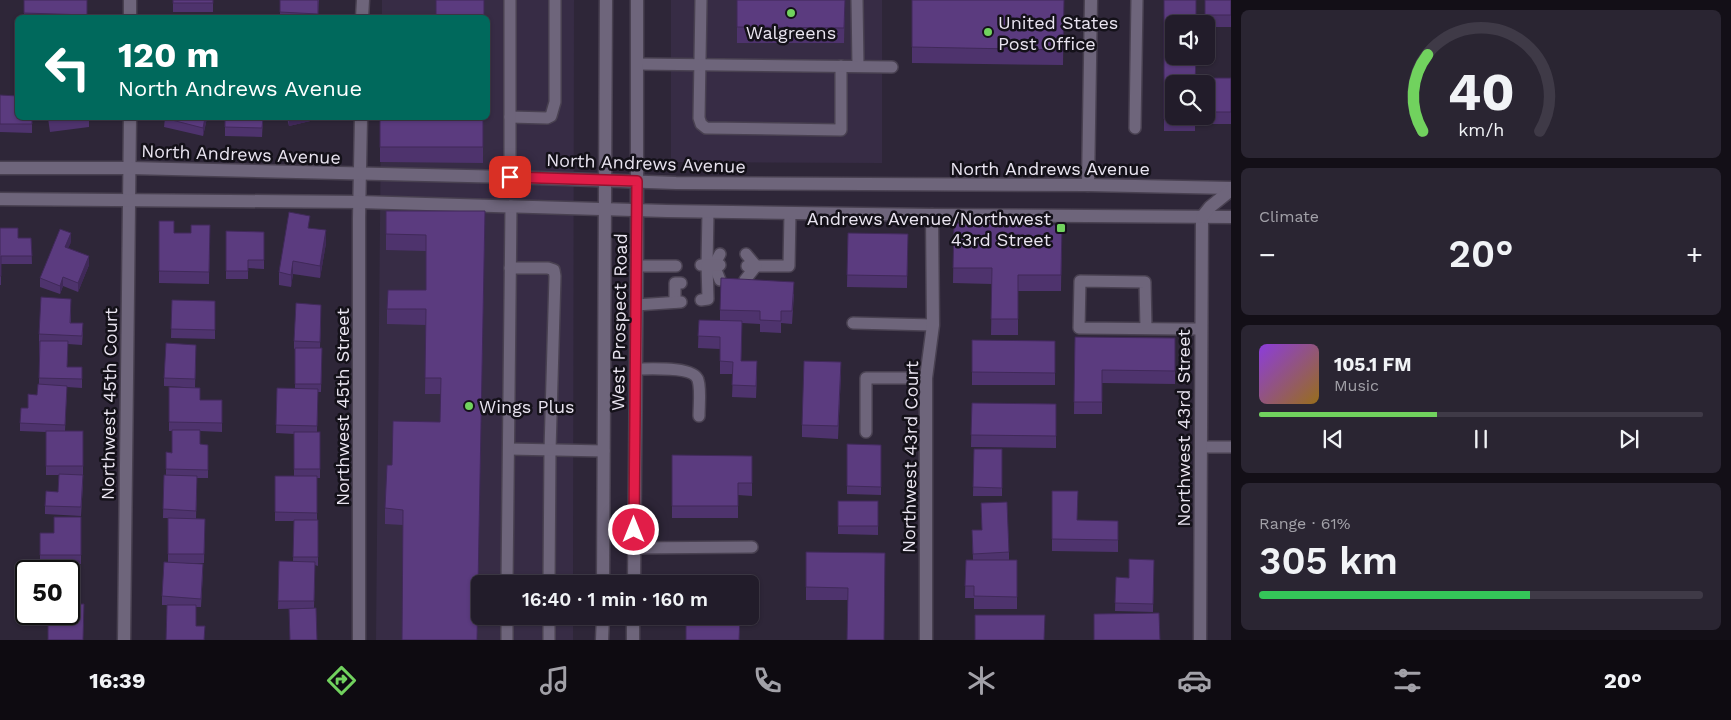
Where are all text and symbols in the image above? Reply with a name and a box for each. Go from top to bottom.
marker: Walgreens [785,7,797,19]
place label: United States Post Office [998,12,1118,54]
map controls [1165,15,1215,125]
button: sound [1165,15,1215,65]
place label: Walgreens [746,22,836,43]
marker: United States Post Office [982,26,994,38]
text: 120 m [118,34,219,76]
icon: left [35,35,100,100]
text: 40 [1447,62,1515,123]
button: search [1165,75,1215,125]
text: North Andrews Avenue [118,76,362,101]
text: km/h [1458,119,1504,140]
street label: North Andrews Avenue [141,140,341,168]
street label: North Andrews Avenue [546,149,746,177]
pin [489,156,531,198]
street label: North Andrews Avenue [950,158,1150,179]
icon: arrive [496,163,524,191]
text: Climate [1259,207,1319,226]
place label: Andrews Avenue/Northwest 43rd Street [807,208,1051,250]
marker: Andrews Avenue/Northwest 43rd Street [1055,222,1067,234]
text: 20° [1449,232,1513,276]
street label: West Prospect Road [607,233,631,411]
text: − [1259,238,1276,271]
text: + [1686,238,1703,271]
street label: Northwest 45th Court [97,307,121,500]
street label: Northwest 45th Street [332,308,353,506]
street label: Northwest 43rd Street [1173,329,1194,527]
text: 105.1 FM [1334,353,1412,376]
street label: Northwest 43rd Court [898,360,922,553]
text: Music [1334,376,1379,395]
place label: Wings Plus [479,396,575,417]
marker: Wings Plus [463,400,475,412]
icon: previous [1319,425,1347,453]
icon: pause [1467,425,1495,453]
icon: next [1615,425,1643,453]
position arrow [607,503,659,555]
text: Range · 61% [1259,514,1351,533]
text: 305 km [1259,539,1398,583]
speed limit sign: 50 [15,560,80,625]
text: 16:40 · 1 min · 160 m [522,588,708,611]
icon: directions [324,663,359,698]
icon: music [537,663,572,698]
icon: phone [750,663,785,698]
icon: climate [964,663,999,698]
icon: car [1177,663,1212,698]
icon: filters [1390,663,1425,698]
text: 16:39 [89,668,145,693]
text: 20° [1604,668,1642,693]

